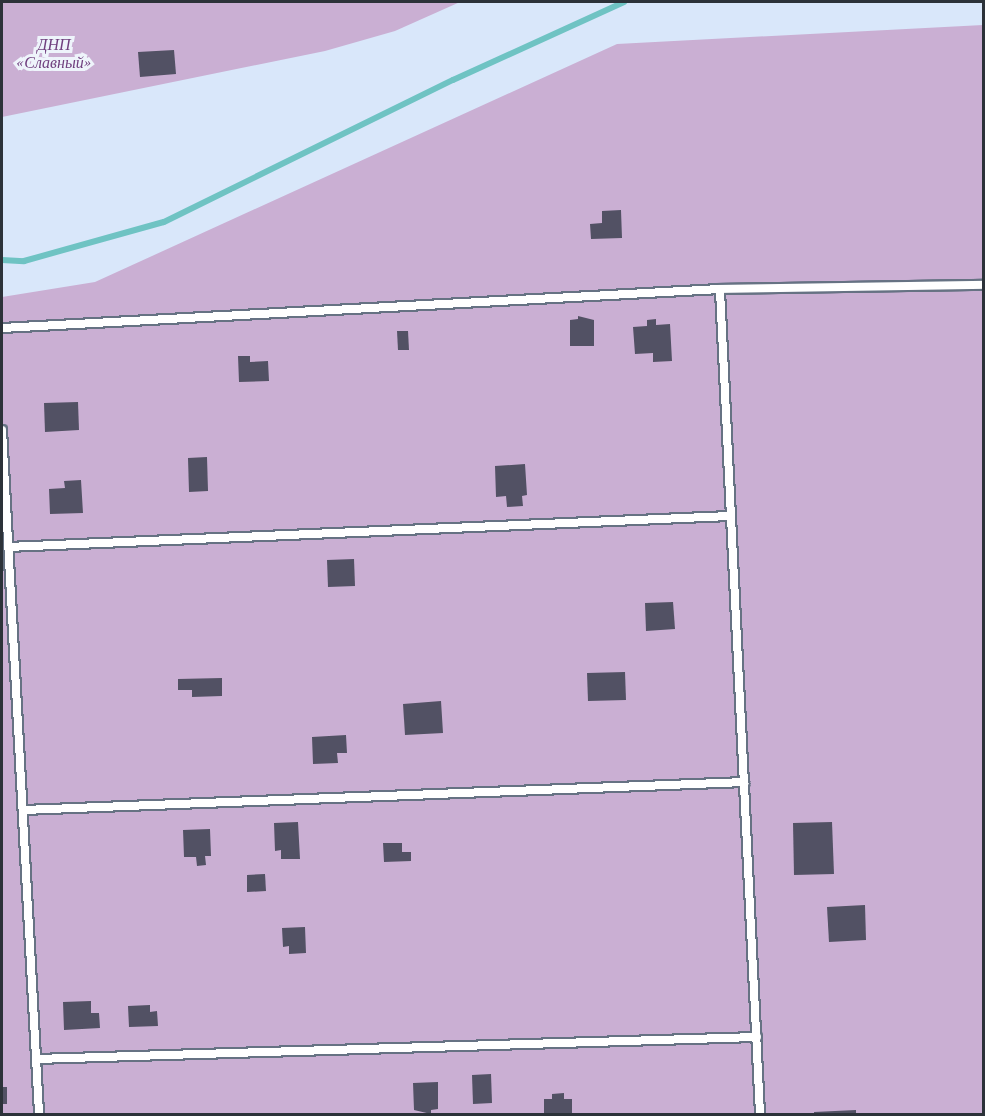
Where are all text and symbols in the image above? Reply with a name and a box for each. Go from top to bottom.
park label: ДНП «Славный» [17,34,91,72]

